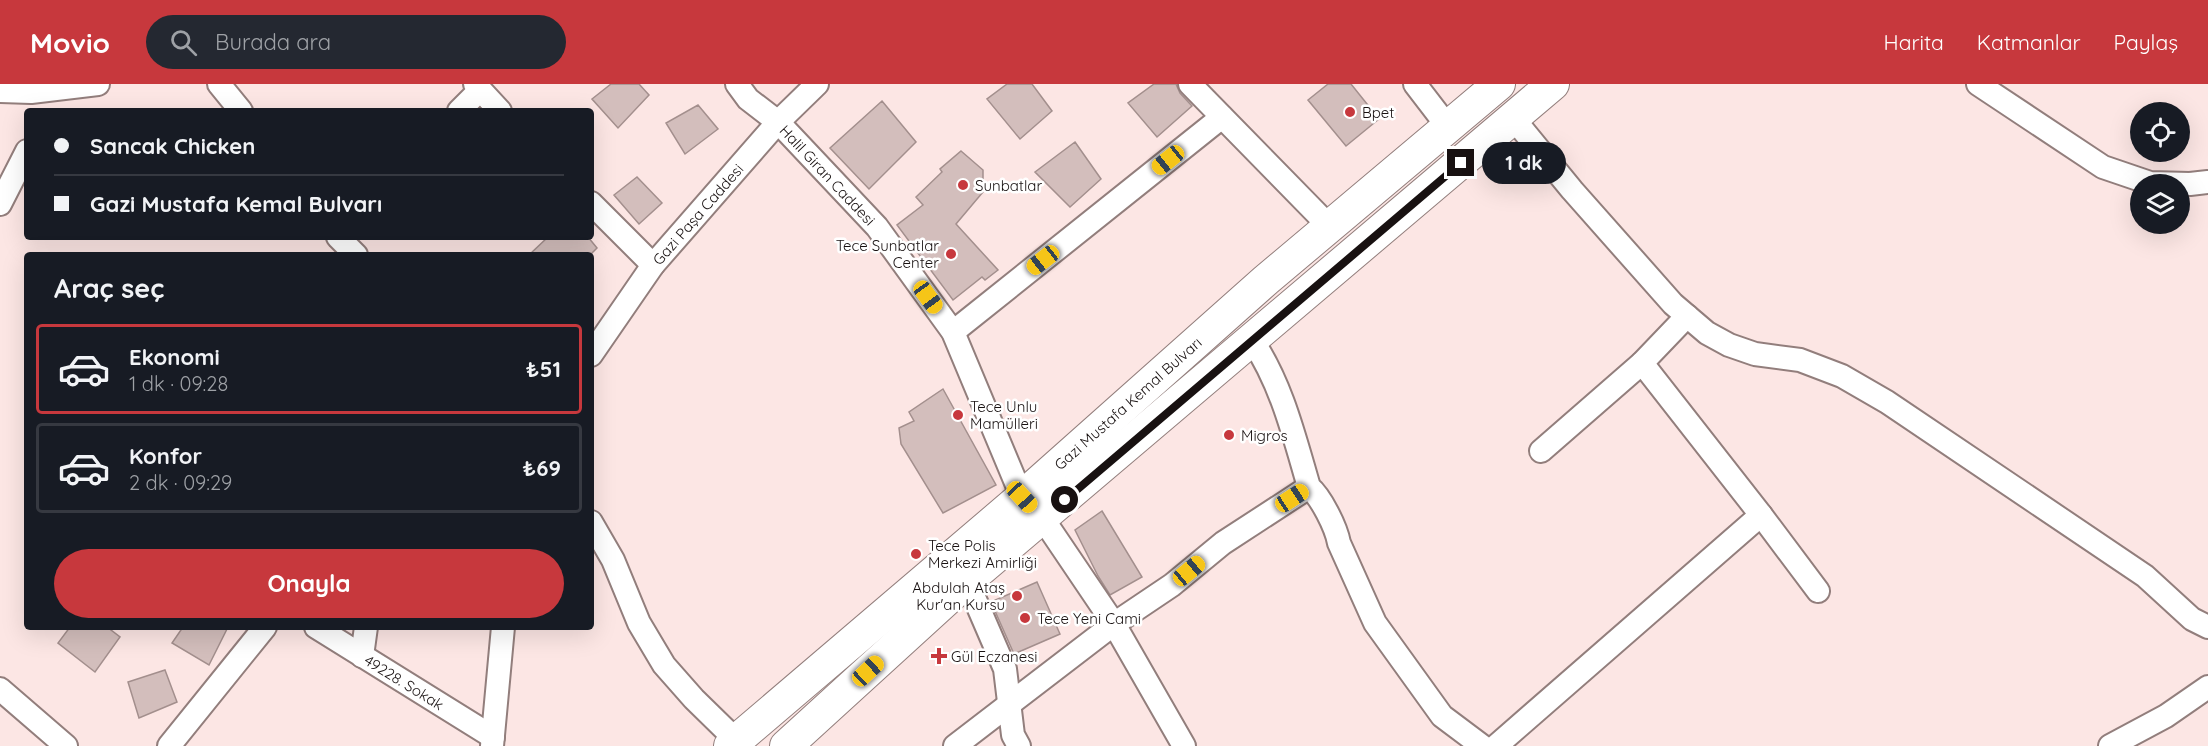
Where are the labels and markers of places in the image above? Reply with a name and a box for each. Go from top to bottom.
place label: Bpet [1362,103,1394,122]
marker: Bpet [1343,105,1357,119]
place label: Sunbatlar [975,176,1042,195]
marker: Sunbatlar [956,178,970,192]
place label: Tece Sunbatlar Center [836,236,939,272]
marker: Tece Sunbatlar Center [944,247,958,261]
place label: Tece Unlu Mamülleri [970,397,1038,433]
marker: Tece Unlu Mamülleri [951,408,965,422]
place label: Migros [1241,426,1288,445]
marker: Migros [1222,428,1236,442]
place label: Tece Polis Merkezi Amirliği [928,536,1037,572]
marker: Tece Polis Merkezi Amirliği [909,547,923,561]
place label: Abdulah Ataş Kur'an Kursu [912,578,1005,614]
marker: Abdulah Ataş Kur'an Kursu [1010,589,1024,603]
place label: Tece Yeni Cami [1037,609,1141,628]
marker: Tece Yeni Cami [1018,611,1032,625]
place label: Gül Eczanesi [951,647,1037,666]
marker: Gül Eczanesi [932,649,946,663]

